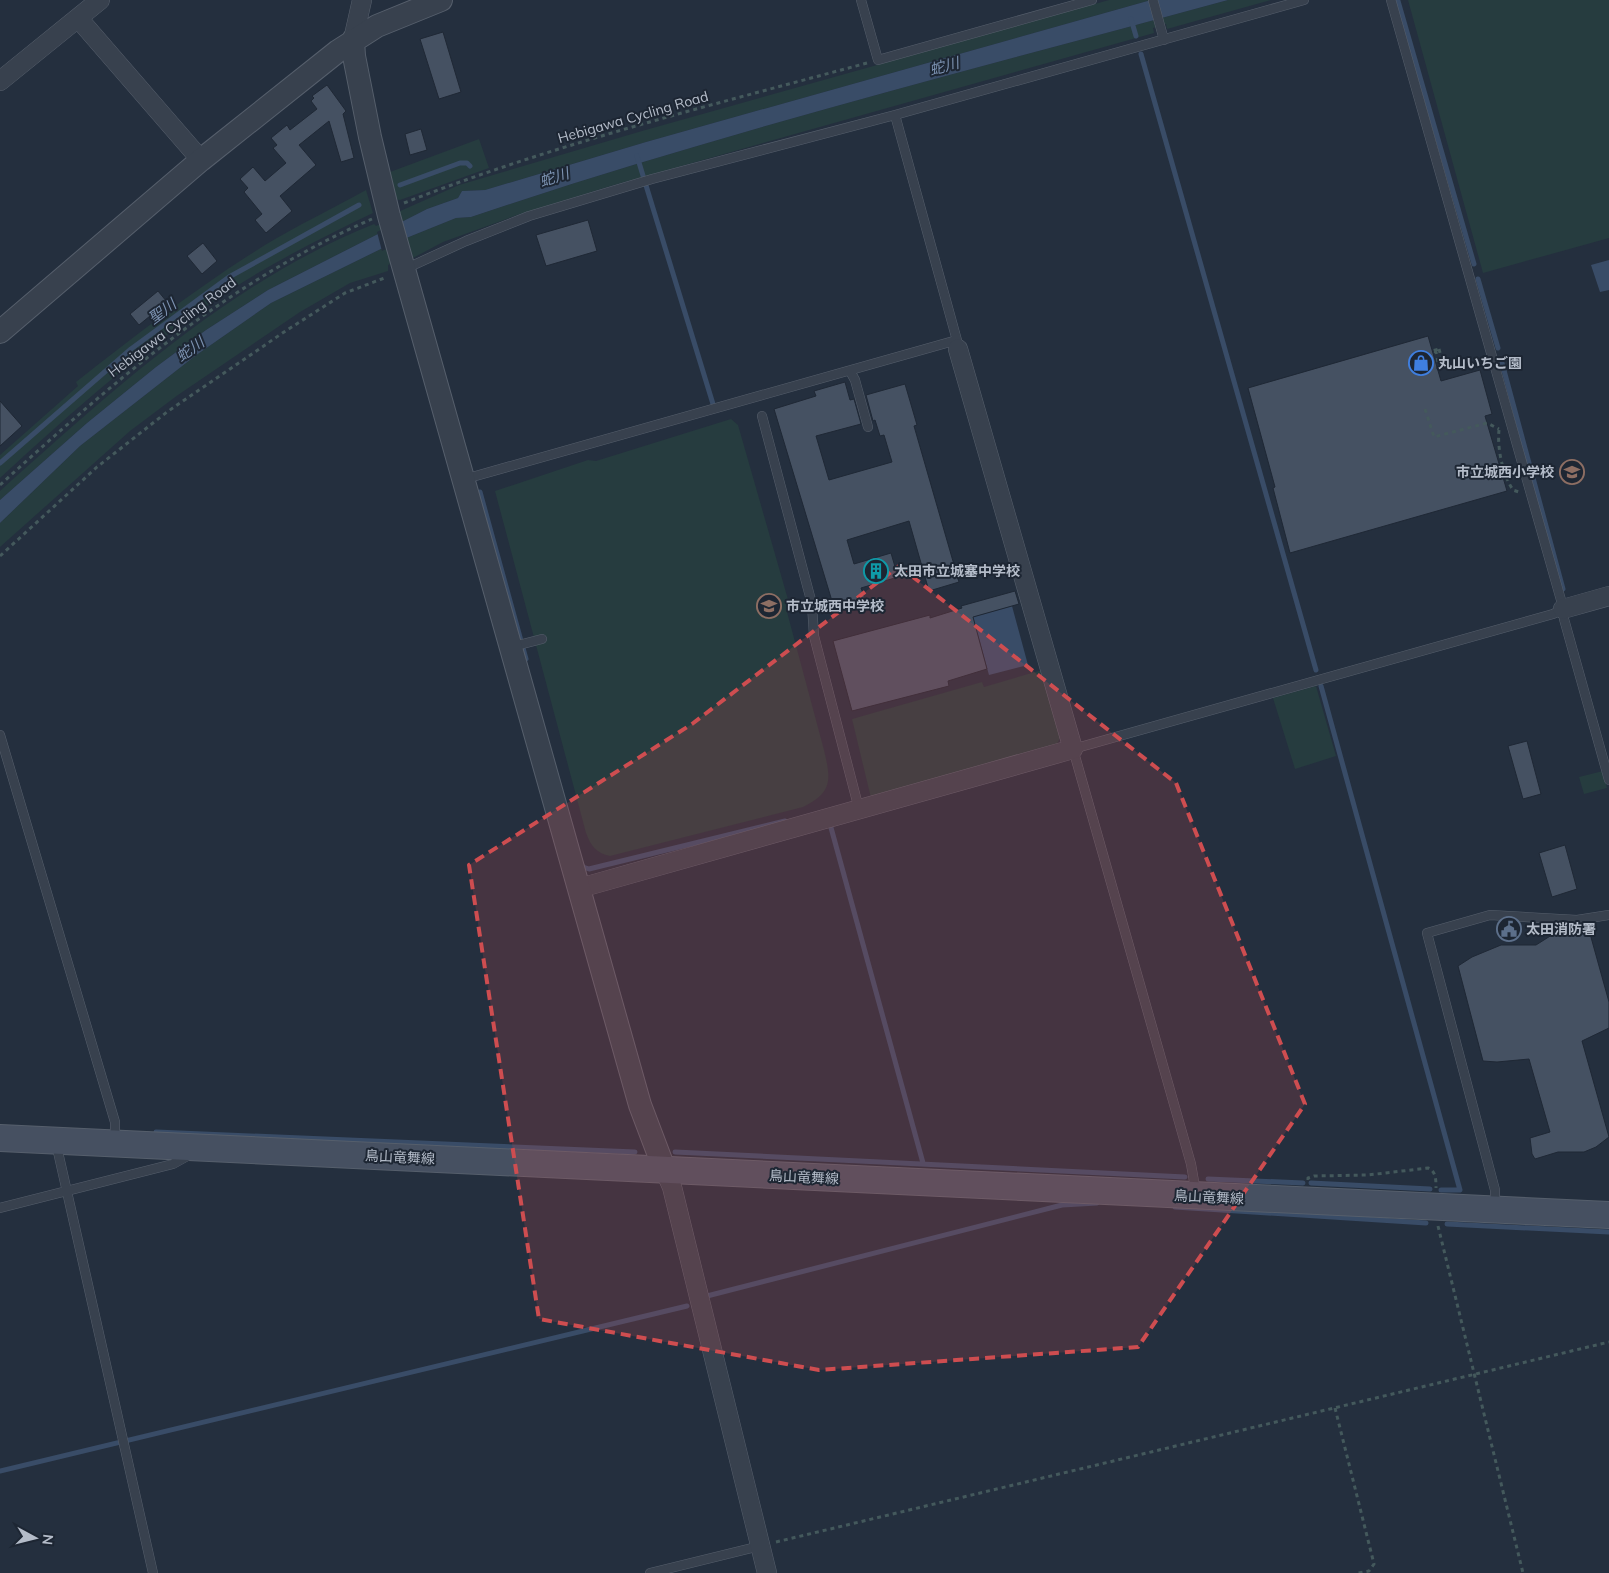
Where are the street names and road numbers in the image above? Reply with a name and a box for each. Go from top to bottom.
street label: Hebigawa Cycling Road [556,87,710,147]
street label: Hebigawa Cycling Road [104,273,240,381]
street label: 鳥山竜舞線 [365,1146,435,1168]
street label: 鳥山竜舞線 [769,1166,839,1188]
street label: 鳥山竜舞線 [1174,1186,1244,1208]

